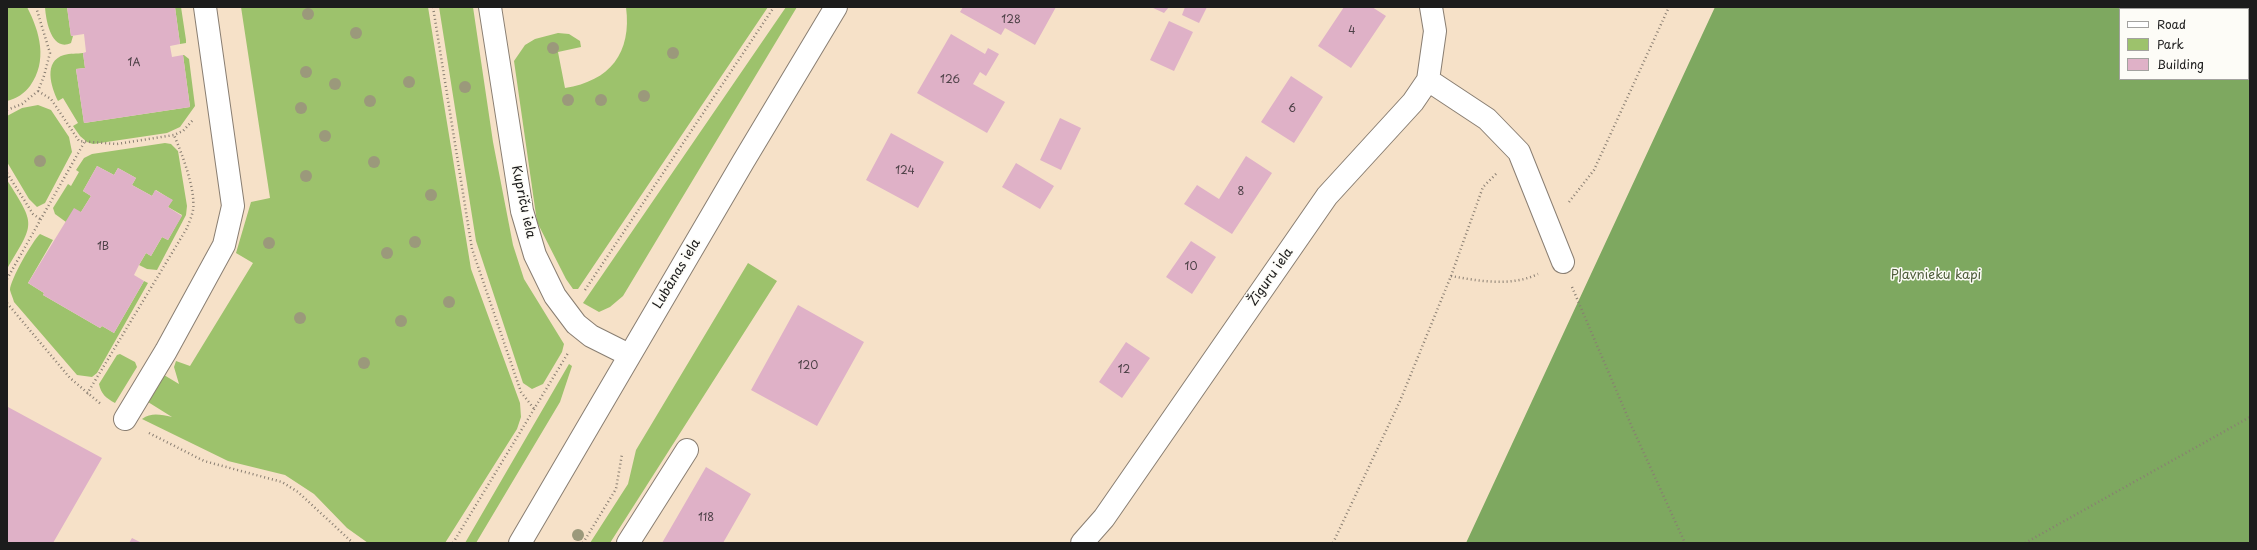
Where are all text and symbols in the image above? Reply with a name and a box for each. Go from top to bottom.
legend [2119,8,2249,80]
house number: 128 [1001,13,1021,27]
text: Road [2157,15,2186,33]
house number: 4 [1348,24,1356,38]
text: Park [2157,35,2184,53]
text: Building [2157,55,2204,73]
house number: 1A [128,56,140,70]
house number: 126 [940,73,960,87]
house number: 6 [1288,102,1296,116]
street label: Kupriču iela [508,164,538,240]
house number: 124 [895,164,915,178]
house number: 8 [1238,185,1244,199]
street label: Lubānas iela [650,236,704,312]
house number: 1B [97,240,109,254]
street label: Žīguru iela [1245,245,1297,309]
house number: 10 [1185,260,1197,274]
park label: Pļavnieku kapi [1891,267,1981,283]
house number: 120 [798,359,818,373]
house number: 12 [1118,363,1130,377]
house number: 118 [698,511,714,525]

